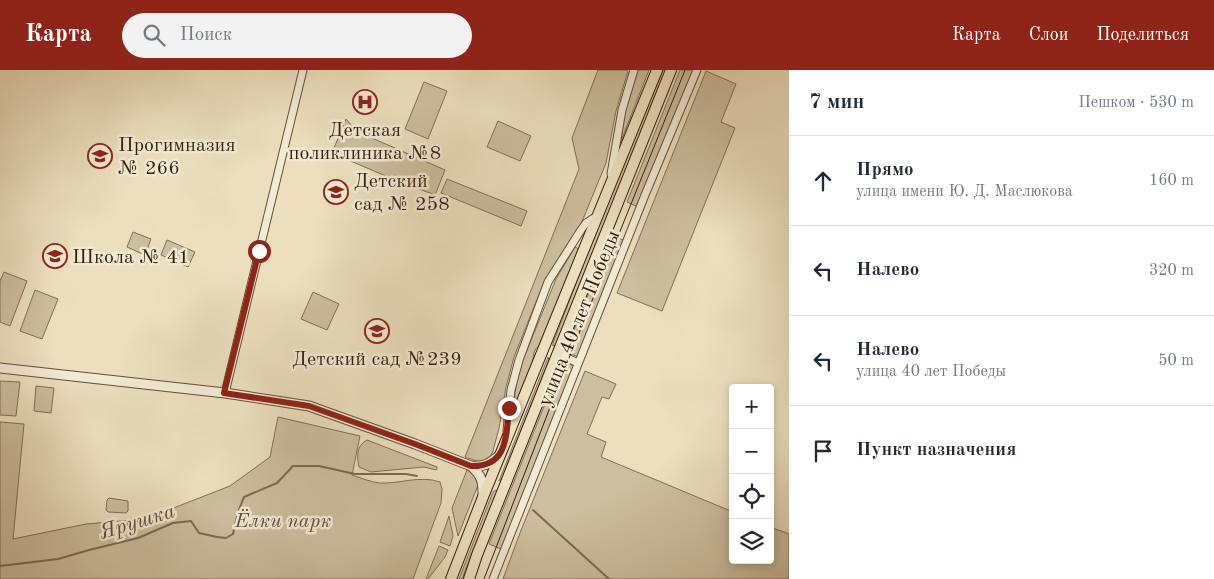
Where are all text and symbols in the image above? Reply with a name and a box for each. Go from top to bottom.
search box [122,13,472,58]
icon: search [140,21,168,49]
text: Карта [25,23,92,47]
text: Поиск [180,26,232,45]
text: Карта [952,26,1001,44]
text: Слои [1029,26,1068,44]
text: Поделиться [1096,26,1189,44]
hospital icon: Детская поликлиника №8 [352,89,378,115]
text: 7 мин [809,92,864,113]
text: Пешком · 530 m [1078,95,1194,111]
place label: Детская поликлиника №8 [289,121,441,164]
place label: Прогимназия № 266 [118,136,236,179]
school or university icon: Прогимназия № 266 [87,143,113,169]
text: Прямо [856,161,914,180]
icon: ahead [809,167,837,195]
place label: Детский сад № 258 [354,172,450,215]
text: 160 m [1149,173,1194,189]
school or university icon: Детский сад № 258 [323,179,349,205]
text: улица имени Ю. Д. Маслюкова [856,184,1073,200]
street label: улица 40 лет Победы [535,228,624,410]
route start [248,240,271,263]
school or university icon: Школа № 41 [42,243,68,269]
place label: Школа № 41 [72,248,190,268]
icon: left [809,257,837,285]
text: Налево [856,261,919,280]
text: 320 m [1149,263,1194,279]
school or university icon: Детский сад №239 [364,318,390,344]
text: Налево [856,341,919,360]
icon: left [809,347,837,375]
place label: Детский сад №239 [292,350,462,370]
text: 50 m [1158,353,1194,369]
text: улица 40 лет Победы [856,364,1006,380]
map controls [729,384,774,564]
button: + [729,384,774,429]
route end [498,397,521,420]
button: − [729,429,774,474]
icon: arrive [809,437,837,465]
text: Пункт назначения [856,441,1016,460]
button: locate [729,474,774,519]
water label: Ярушка [97,501,178,544]
park label: Ёлки парк [234,509,331,532]
button: layers [729,519,774,564]

